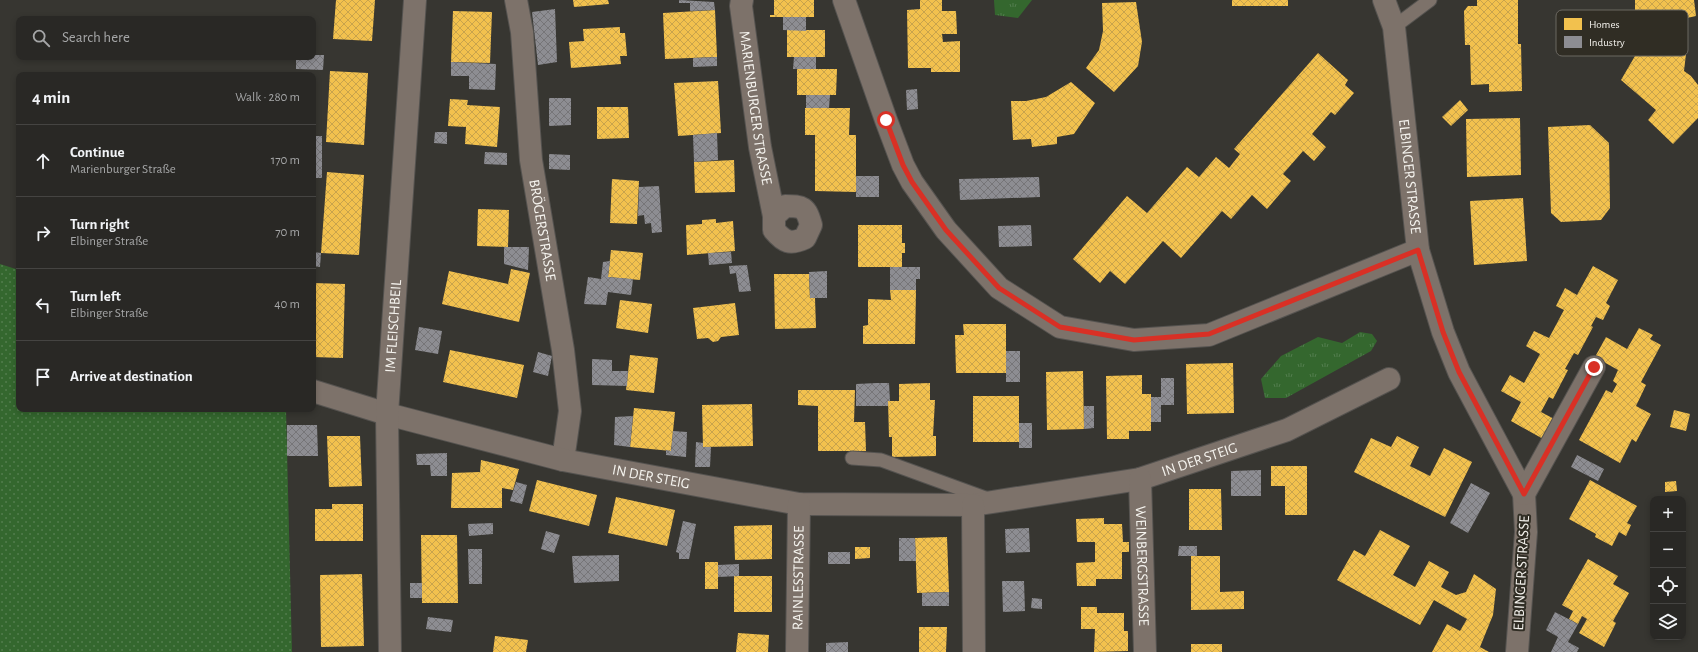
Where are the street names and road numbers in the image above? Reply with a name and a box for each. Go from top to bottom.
street label: MARIENBURGER STRASSE [736,30,775,186]
street label: ELBINGER STRASSE [1396,118,1423,235]
street label: BRÖGERSTRASSE [526,178,558,282]
street label: IM FLEISCHBEIL [383,279,404,373]
street label: IN DER STEIG [1160,440,1239,479]
street label: IN DER STEIG [611,462,691,492]
street label: WEINBERGSTRASSE [1133,506,1151,626]
street label: ELBINGER STRASSE [1511,515,1532,631]
street label: RAINLESSTRASSE [790,526,807,630]

